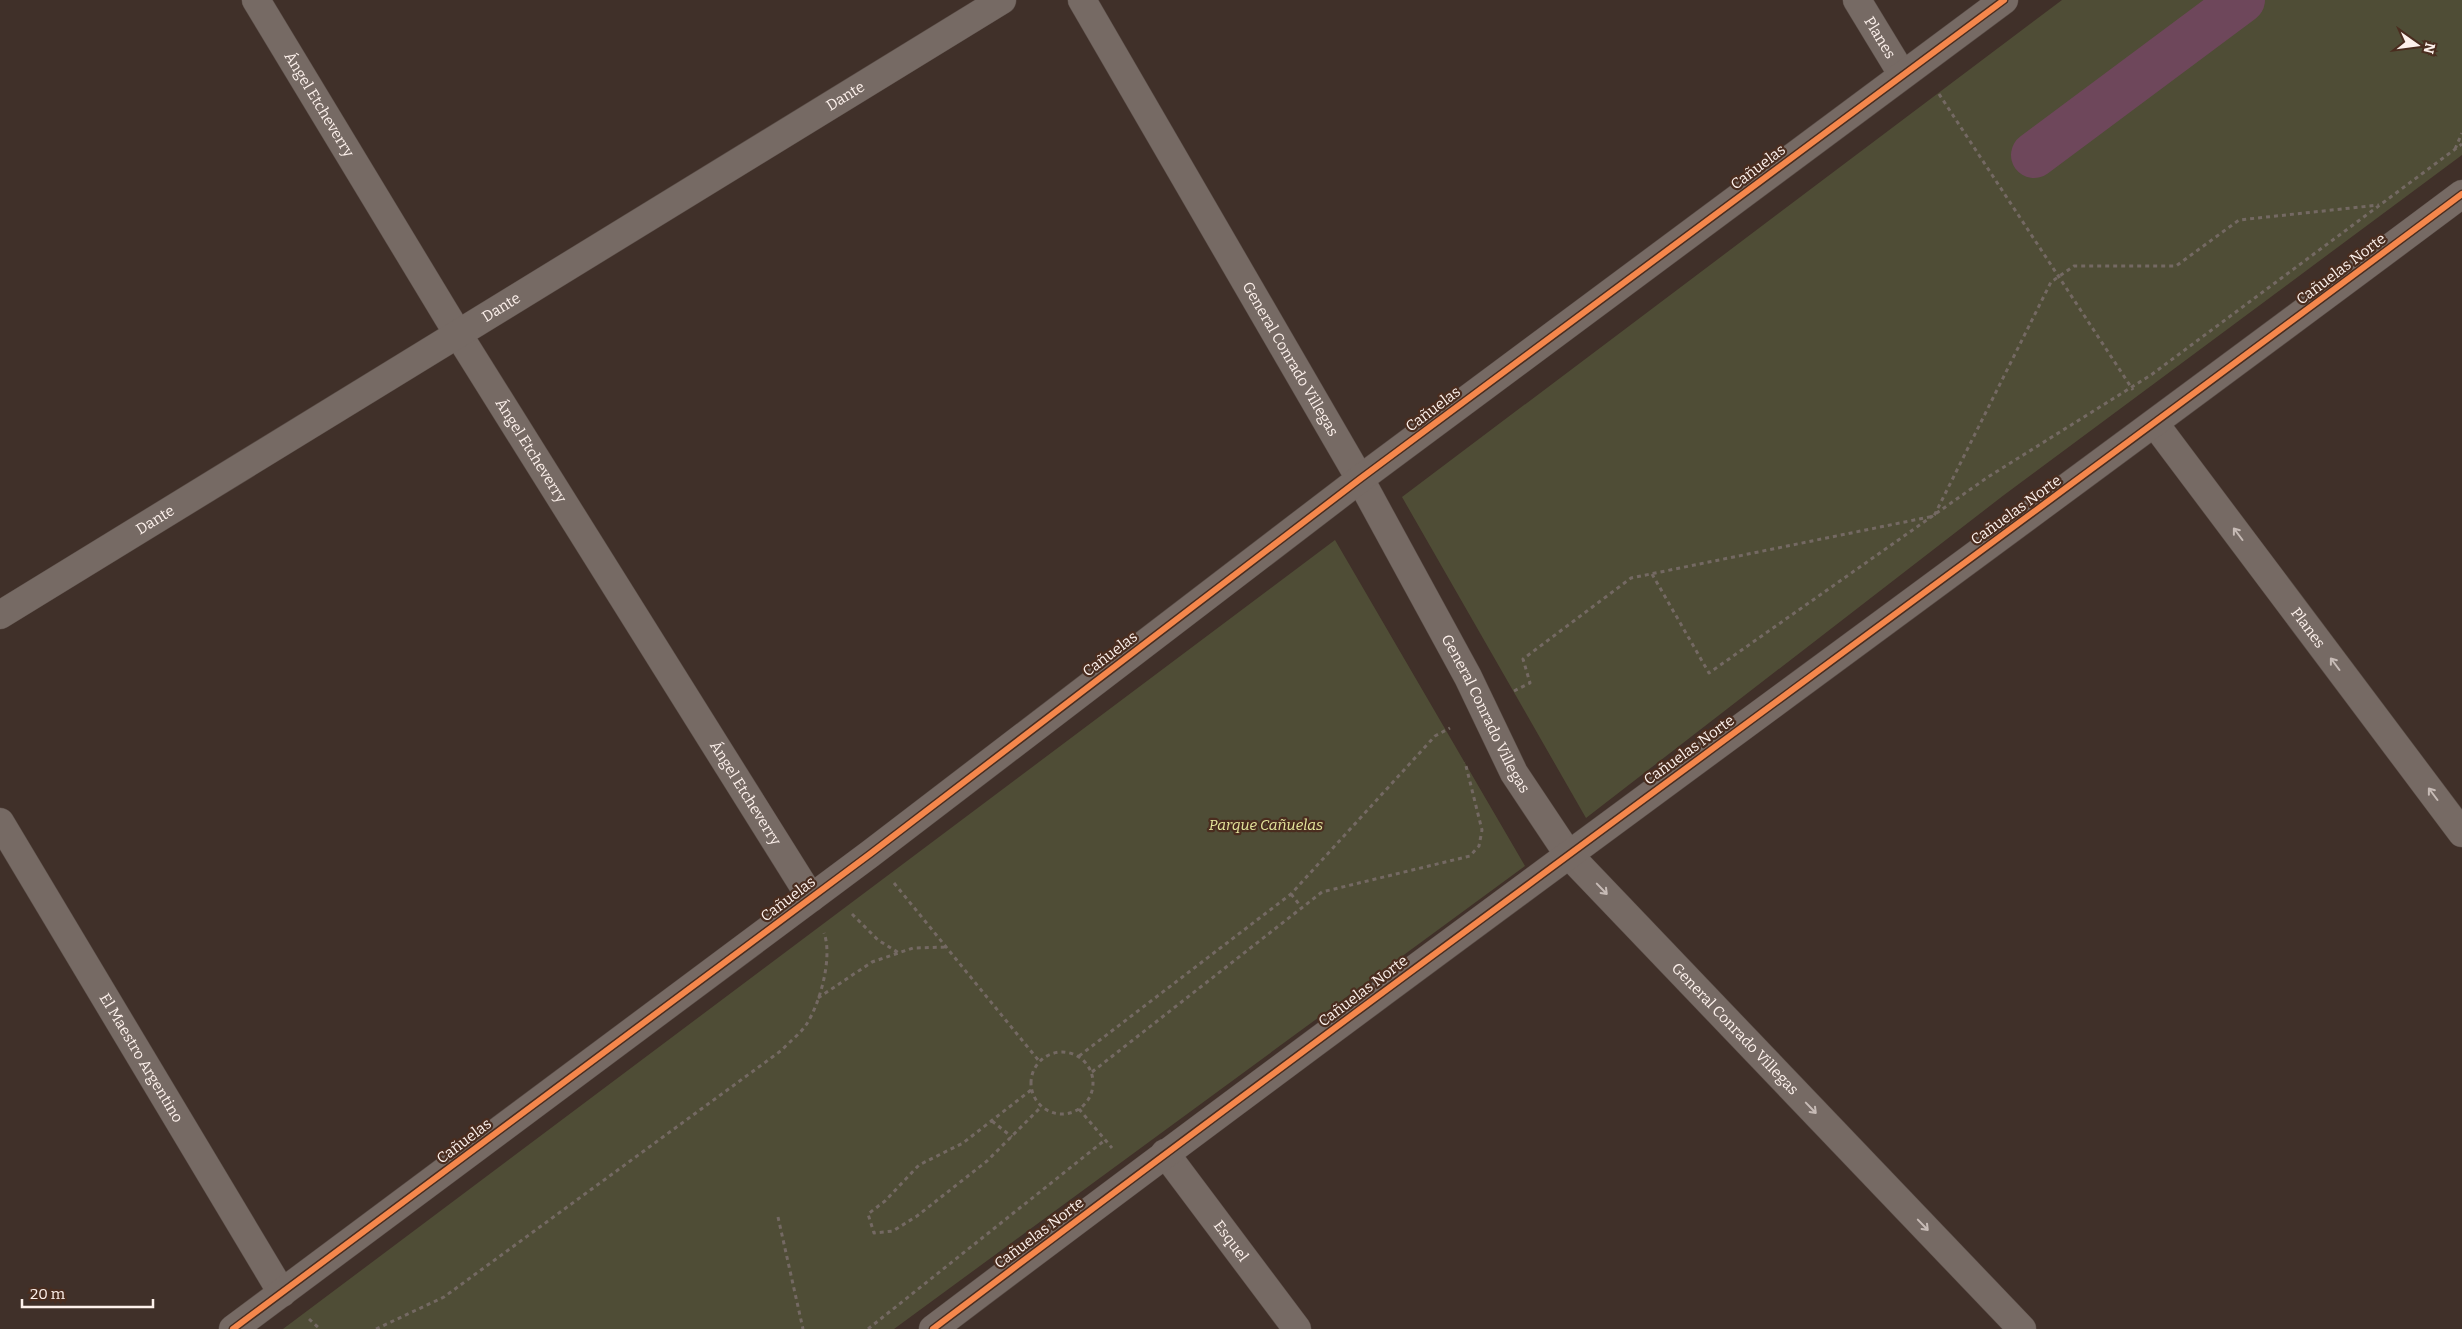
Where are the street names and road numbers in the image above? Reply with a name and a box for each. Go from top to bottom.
street label: Planes [1860,13,1899,62]
street label: Ángel Etcheverry [280,49,358,160]
street label: Dante [823,78,868,115]
street label: Cañuelas [1727,141,1789,193]
street label: Cañuelas Norte [2293,229,2389,309]
street label: General Conrado Villegas [1238,278,1342,439]
street label: Dante [479,289,524,326]
street label: Cañuelas [1402,383,1464,435]
street label: Ángel Etcheverry [492,395,570,506]
street label: Cañuelas Norte [1967,471,2065,549]
street label: Dante [133,501,178,538]
street label: Planes [2287,604,2329,652]
street label: Cañuelas [1079,628,1141,680]
street label: General Conrado Villegas [1437,631,1534,796]
street label: Cañuelas Norte [1640,711,1738,789]
street label: Ángel Etcheverry [706,738,785,849]
street label: Cañuelas [757,873,819,925]
street label: Cañuelas Norte [1315,951,1411,1031]
street label: General Conrado Villegas [1668,959,1802,1099]
street label: El Maestro Argentino [96,990,187,1126]
street label: Cañuelas [433,1115,495,1167]
street label: Cañuelas Norte [991,1193,1087,1273]
street label: Esquel [1210,1217,1252,1265]

